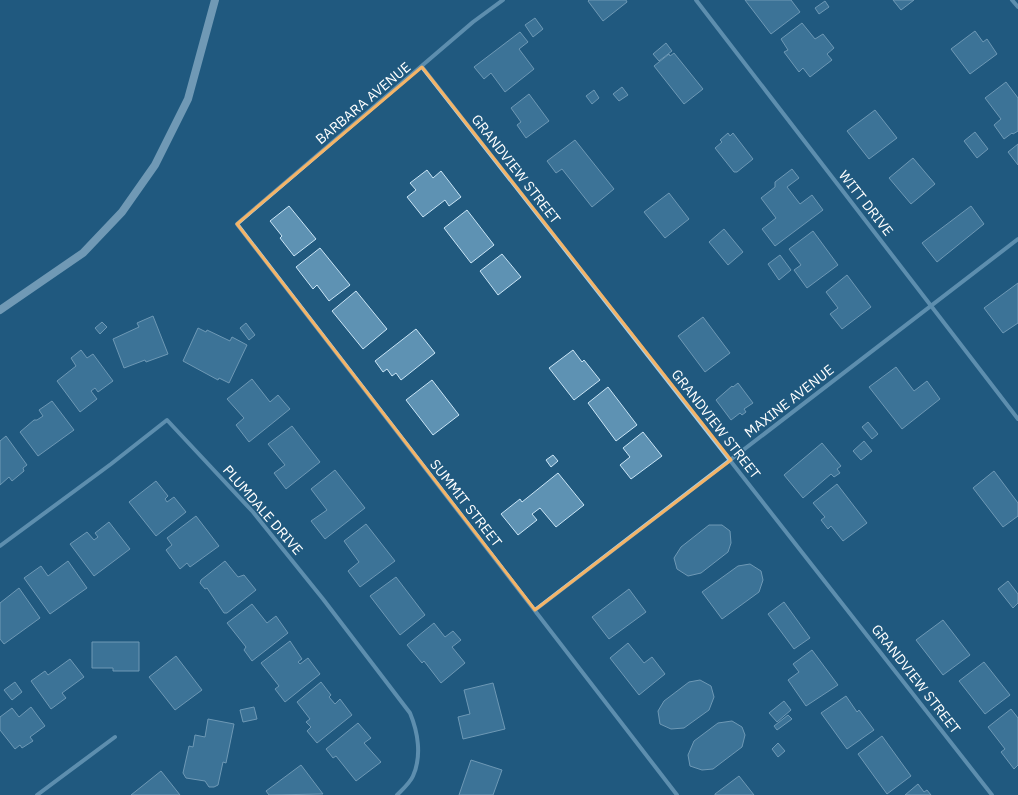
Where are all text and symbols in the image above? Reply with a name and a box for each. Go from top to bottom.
street label: BARBARA AVENUE [312,58,414,148]
street label: GRANDVIEW STREET [468,111,564,227]
street label: WITT DRIVE [835,167,897,239]
street label: MAXINE AVENUE [741,360,837,442]
street label: GRANDVIEW STREET [668,366,764,482]
street label: SUMMIT STREET [426,456,506,550]
street label: PLUMDALE DRIVE [219,461,307,559]
street label: GRANDVIEW STREET [868,621,964,737]

